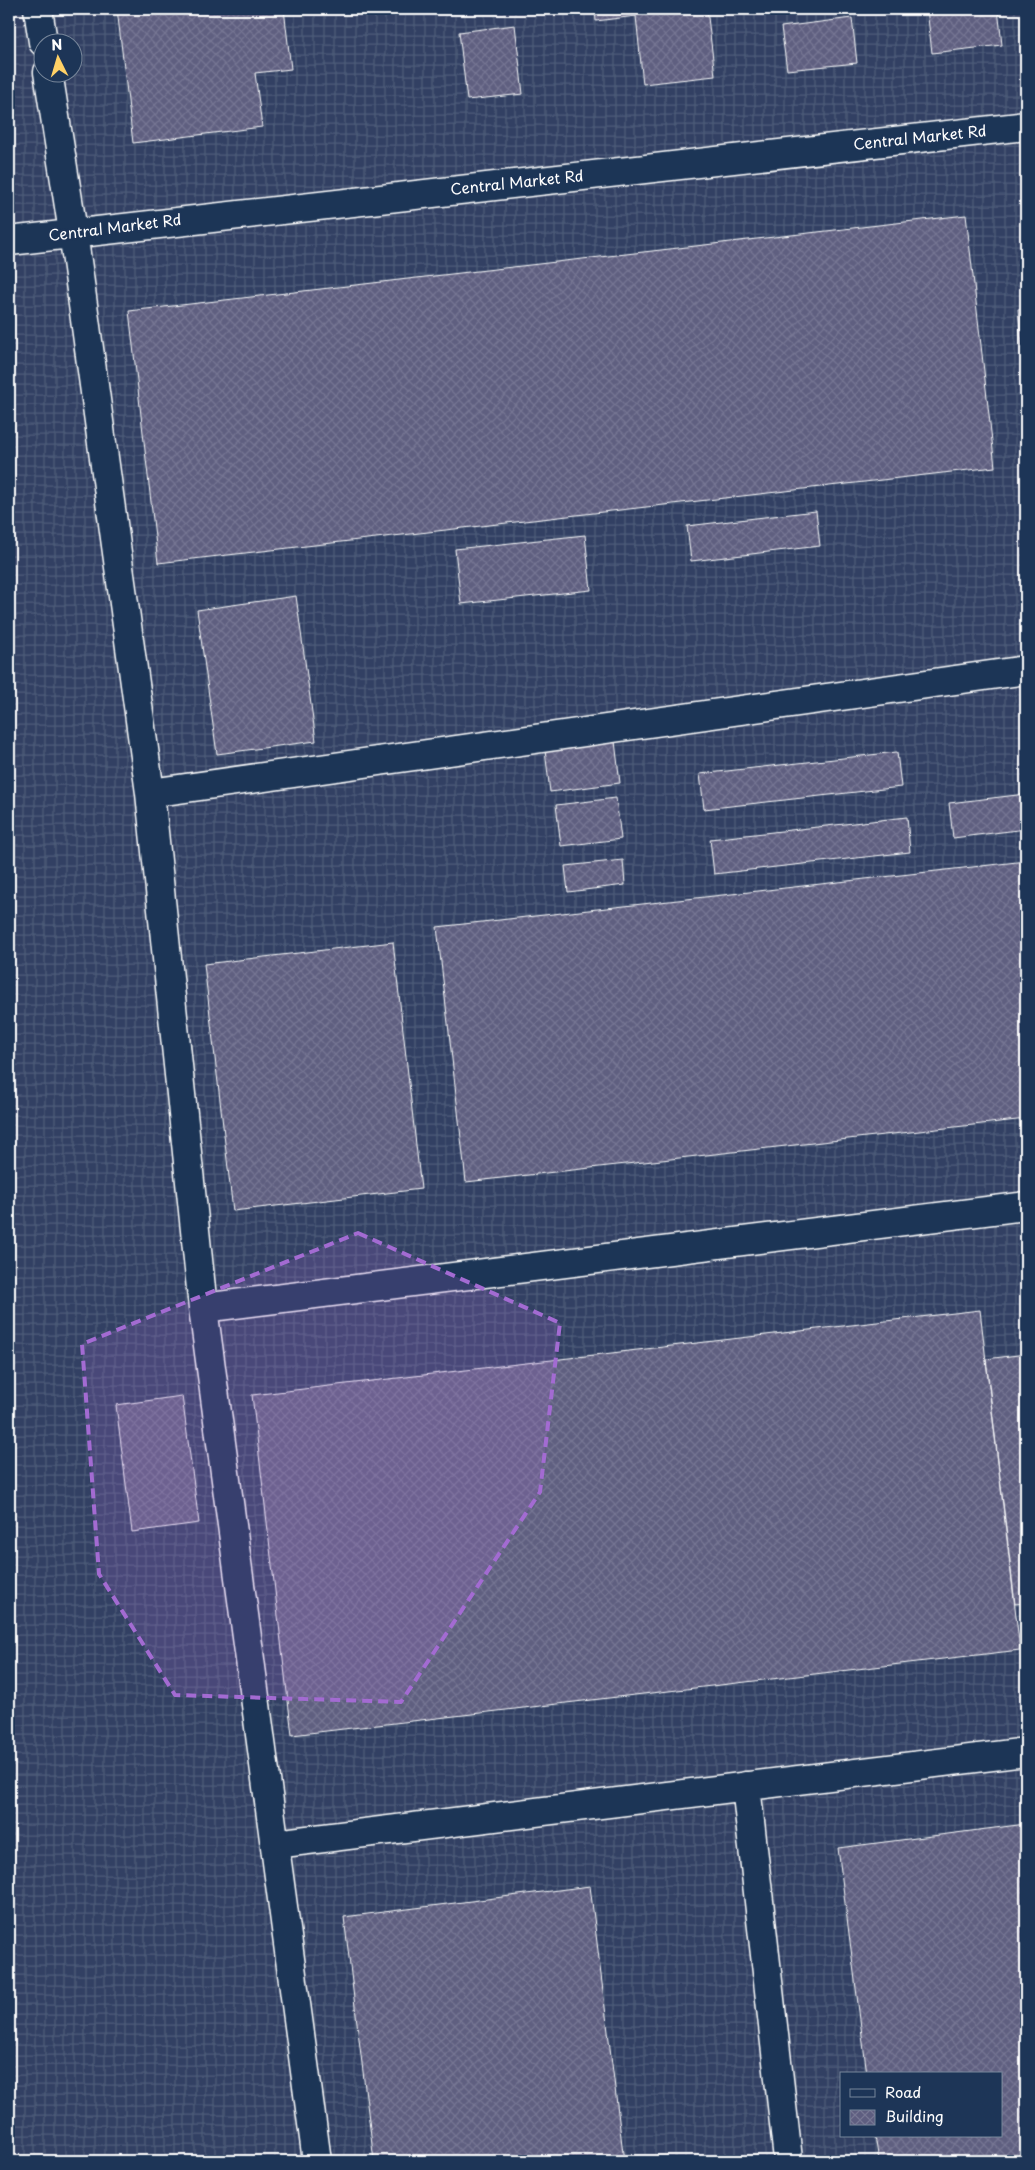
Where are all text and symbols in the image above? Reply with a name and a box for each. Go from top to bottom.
north arrow [32,32,82,82]
text: N [50,34,63,55]
street label: Central Market Rd [852,118,988,155]
street label: Central Market Rd [449,163,585,200]
street label: Central Market Rd [47,207,183,246]
legend [840,2072,1002,2138]
text: Road [885,2080,921,2103]
text: Building [885,2104,944,2127]

